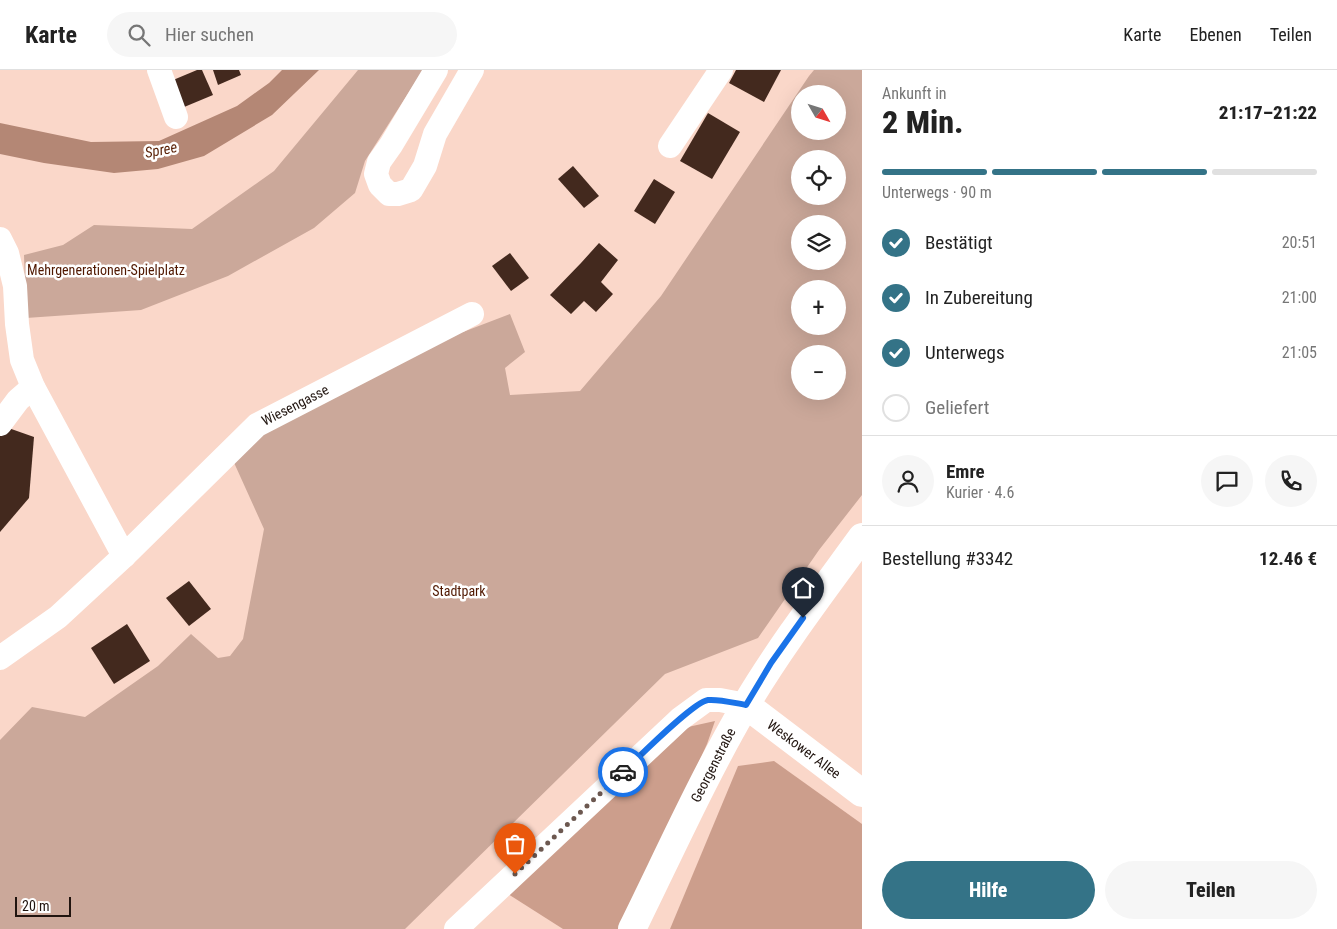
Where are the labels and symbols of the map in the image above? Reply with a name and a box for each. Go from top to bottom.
north arrow [791,85,846,140]
water label: Spree [143,138,179,162]
park label: Mehrgenerationen-Spielplatz [27,262,185,278]
street label: Wiesengasse [259,381,332,429]
pin [782,567,824,618]
park label: Stadtpark [432,583,486,599]
street label: Weskower Allee [764,716,844,782]
street label: Georgenstraße [687,725,739,805]
courier [598,747,648,797]
pin [494,823,536,874]
scale bar [15,894,71,917]

